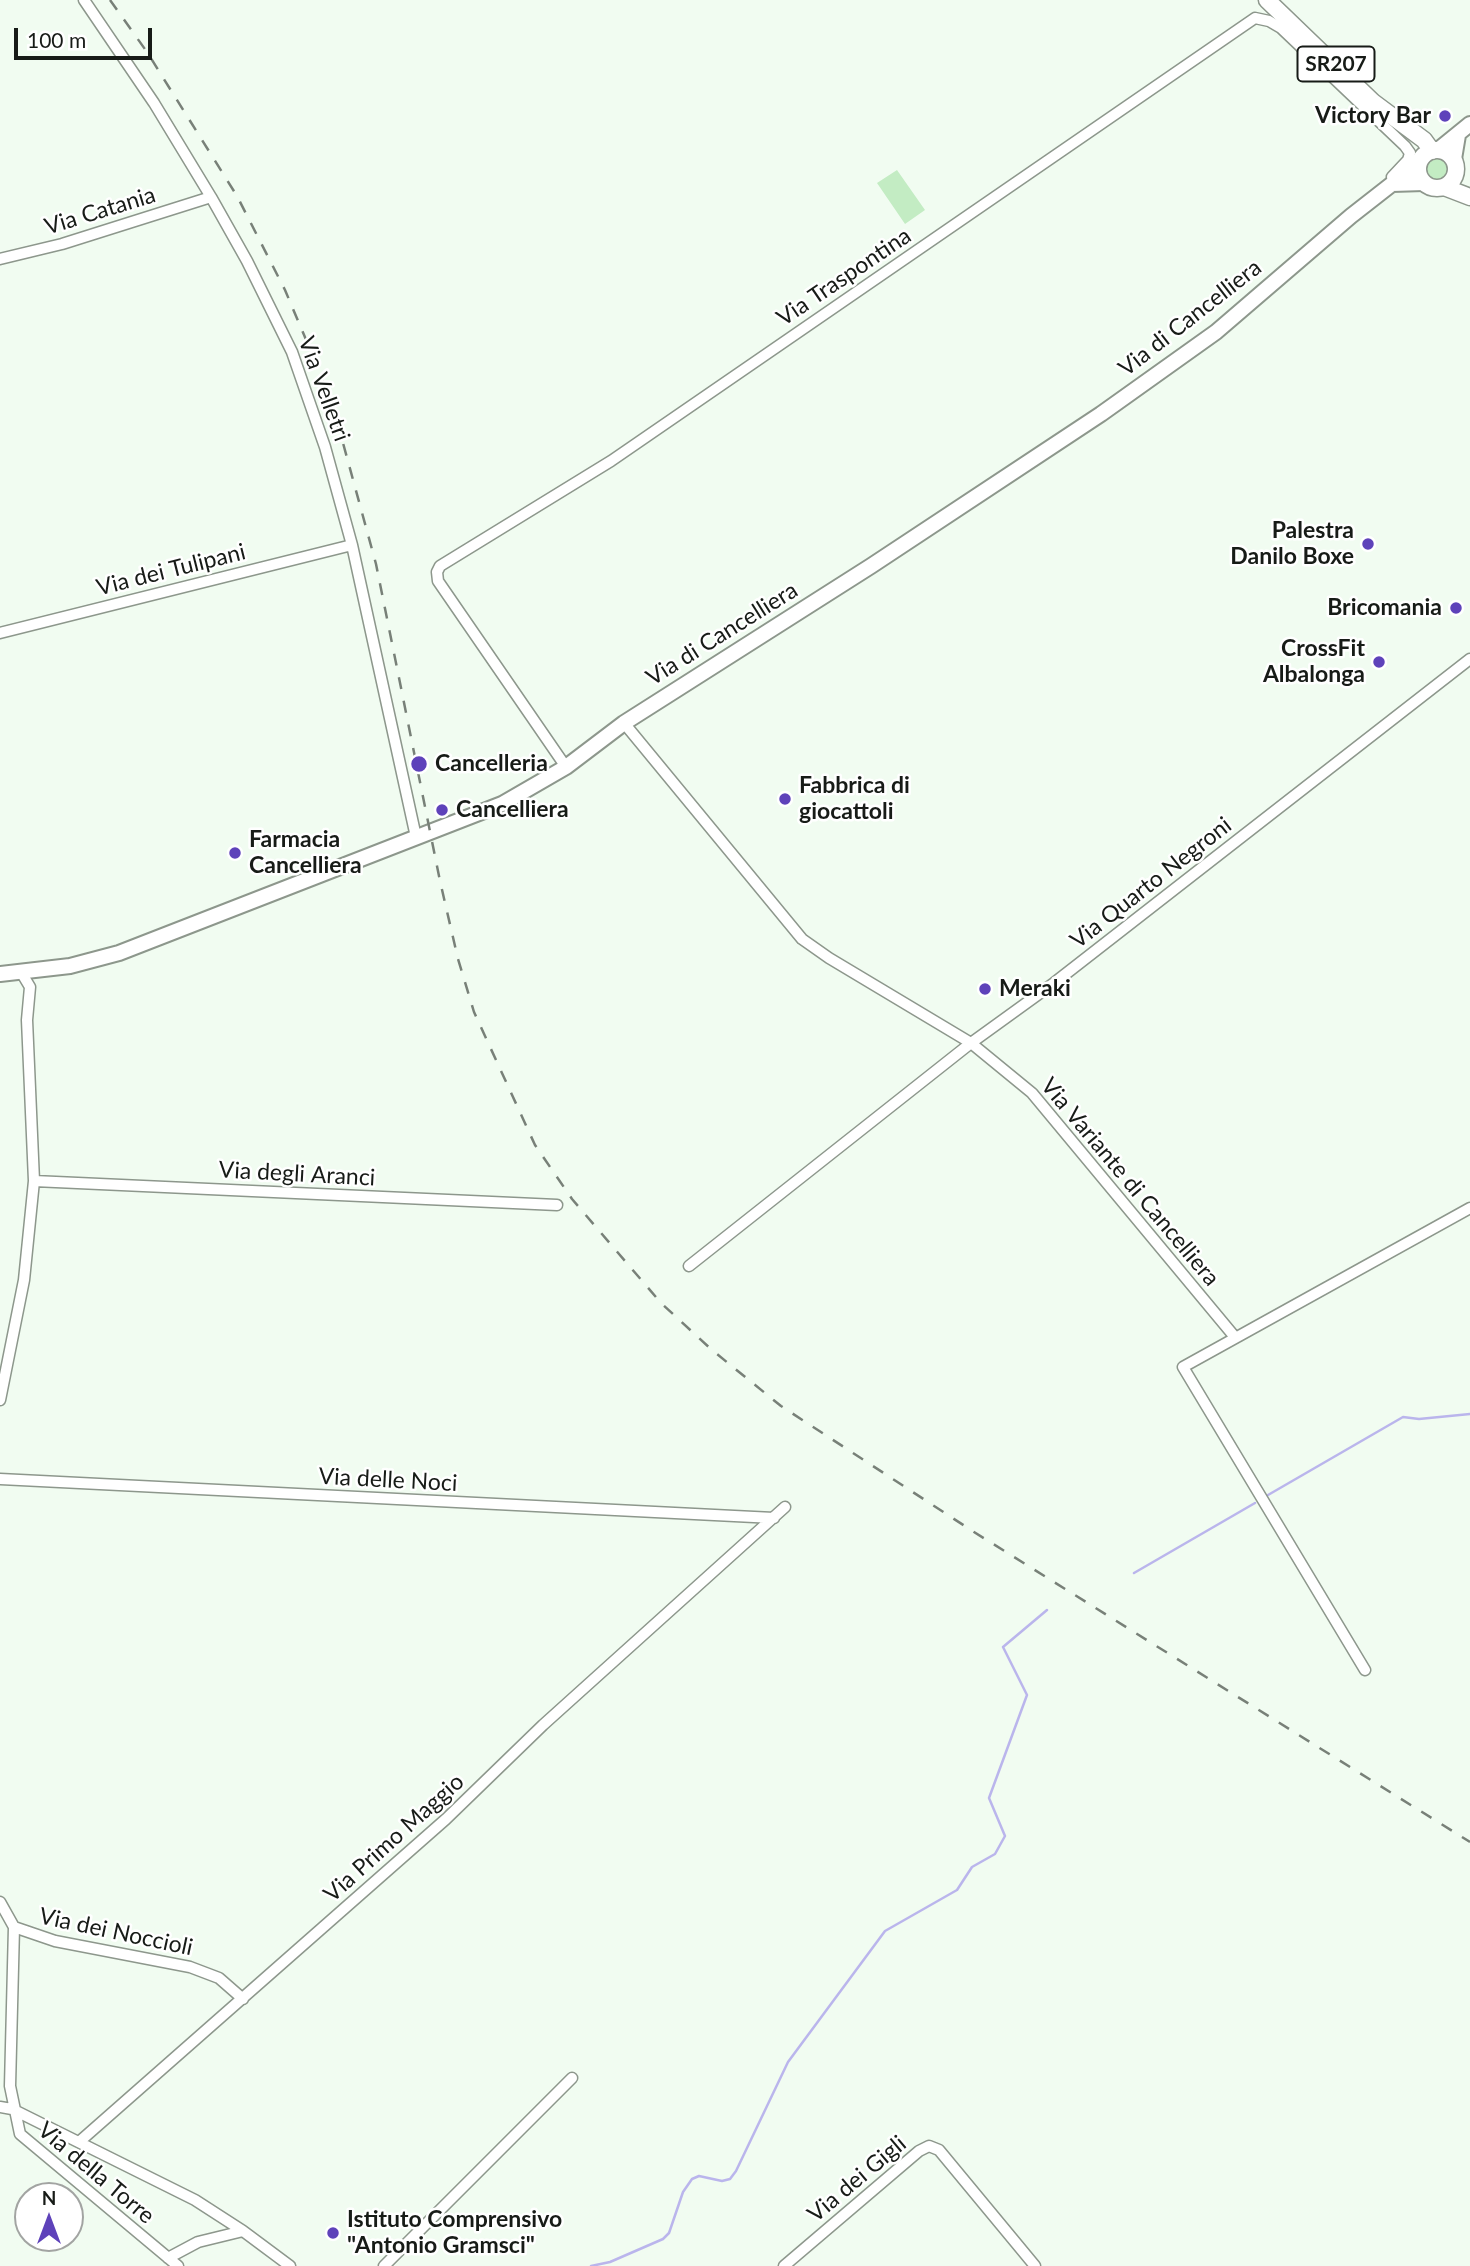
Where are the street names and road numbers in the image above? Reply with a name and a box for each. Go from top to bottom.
road number: SR207 [1298,46,1374,82]
street label: Via Catania [41,181,159,241]
street label: Via Traspontina [772,222,916,332]
street label: Via di Cancelliera [1113,254,1267,382]
street label: Via Velletri [292,333,356,445]
street label: Via dei Tulipani [94,538,248,602]
street label: Via di Cancelliera [641,576,803,692]
street label: Via Quarto Negroni [1065,811,1237,955]
street label: Via Variante di Cancelliera [1035,1072,1225,1292]
street label: Via degli Aranci [218,1156,376,1192]
street label: Via delle Noci [318,1463,458,1497]
street label: Via Primo Maggio [318,1768,470,1908]
street label: Via dei Noccioli [37,1902,195,1962]
street label: Via della Torre [32,2116,160,2230]
street label: Via dei Gigli [802,2130,912,2228]

